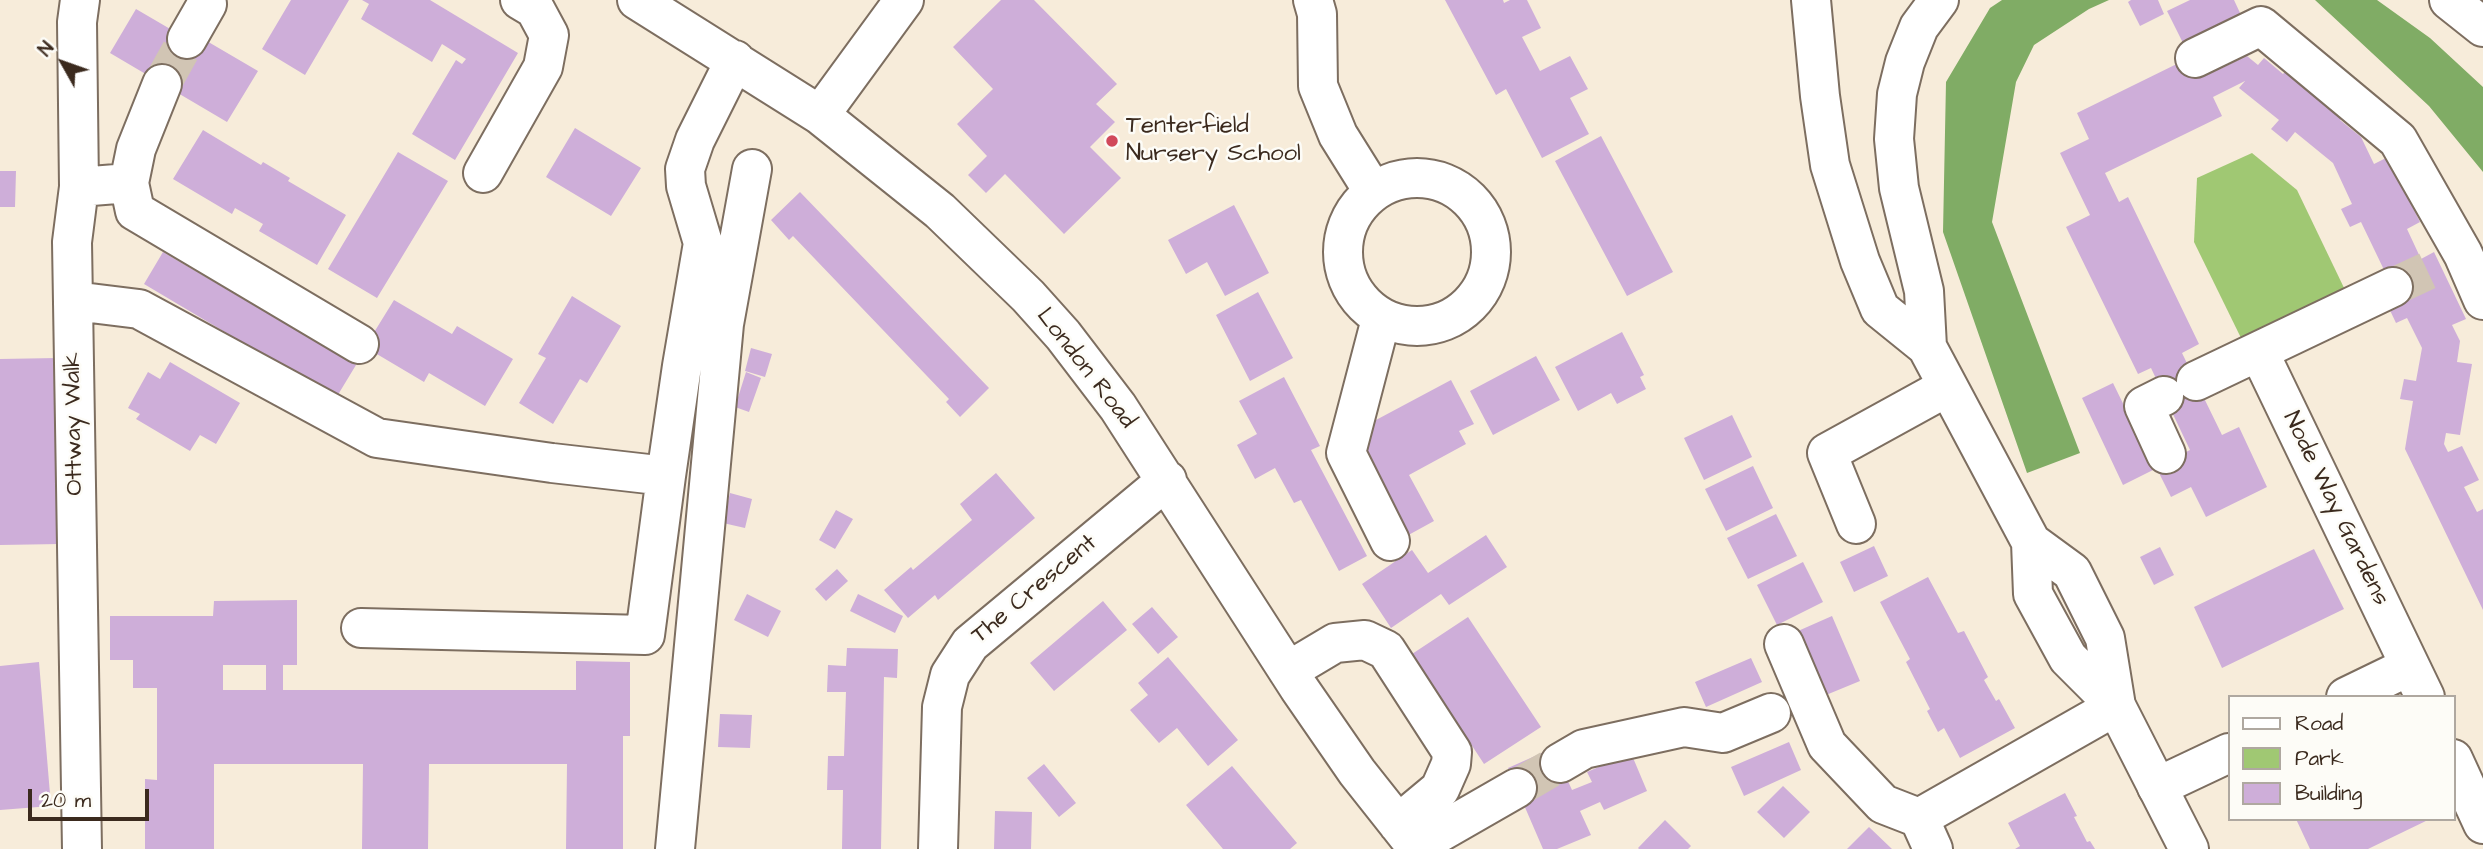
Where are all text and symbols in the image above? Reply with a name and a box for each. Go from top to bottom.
north arrow [28,28,98,98]
text: N [32,36,61,62]
place label: Tenterfield Nursery School [1126,113,1301,169]
marker: Tenterfield Nursery School [1104,133,1120,149]
street label: London Road [1029,303,1141,435]
street label: Ottway Walk [59,352,91,496]
street label: Node Way Gardens [2275,407,2395,611]
street label: The Crescent [967,529,1103,651]
legend [2228,695,2455,821]
text: Road [2295,709,2343,738]
text: Park [2295,744,2344,773]
scale bar [32,776,152,820]
text: Building [2295,779,2362,808]
text: 20 m [41,786,91,815]

